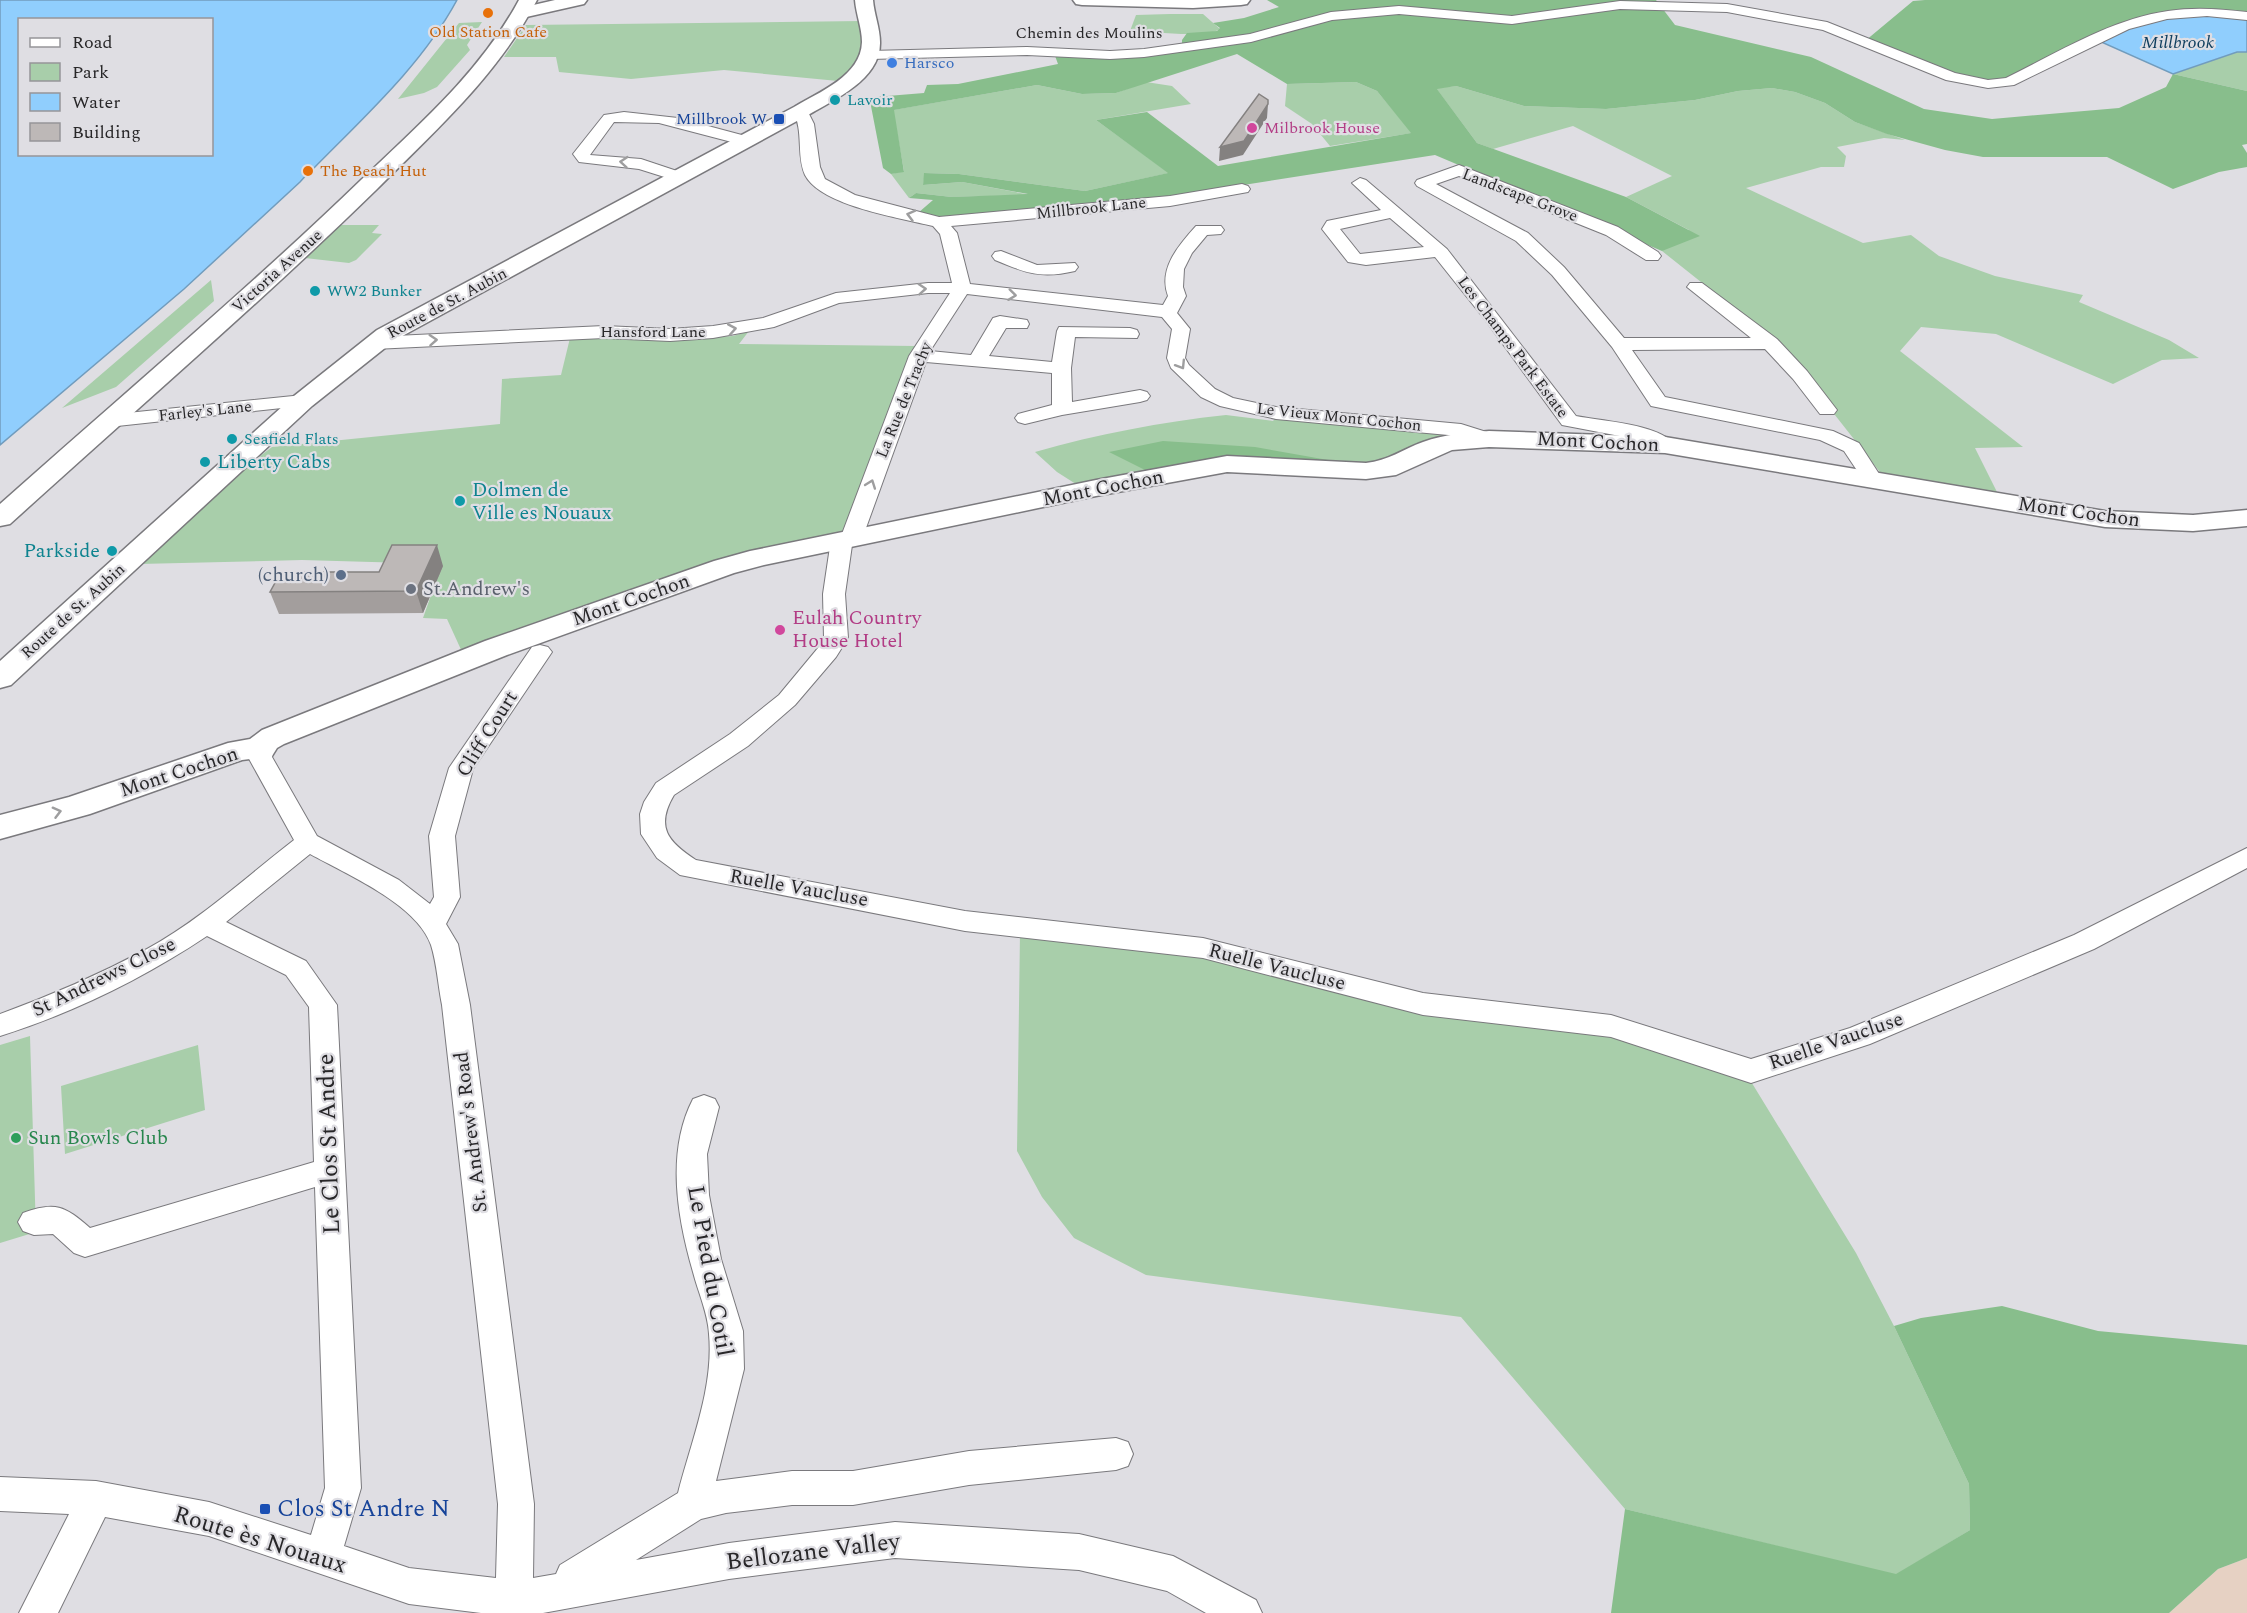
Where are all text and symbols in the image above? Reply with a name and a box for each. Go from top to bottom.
marker: Old Station Cafe [481,6,495,20]
legend [18,18,213,156]
place label: Old Station Cafe [429,20,547,44]
street label: Chemin des Moulins [1015,21,1163,45]
text: Road [72,29,113,56]
water label: Millbrook [2142,29,2215,56]
place label: Harsco [904,51,954,75]
marker: Harsco [885,56,899,70]
text: Park [72,59,109,86]
place label: Lavoir [847,88,893,112]
text: Water [72,89,120,116]
marker: Lavoir [828,93,842,107]
place label: Millbrook W [676,107,767,131]
marker: Millbrook W [772,112,786,126]
place label: Milbrook House [1264,116,1380,140]
text: Building [72,119,141,146]
marker: Milbrook House [1245,121,1259,135]
one-way arrow [620,156,629,169]
place label: The Beach Hut [320,159,427,183]
street label: Landscape Grove [1459,162,1581,228]
marker: The Beach Hut [301,164,315,178]
street label: Millbrook Lane [1035,190,1147,226]
one-way arrow [906,209,916,222]
street label: Victoria Avenue [226,224,328,318]
street label: Route de St. Aubin [383,261,511,345]
street label: Les Champs Park Estate [1452,271,1574,423]
place label: WW2 Bunker [327,279,422,303]
one-way arrow [917,283,926,296]
marker: WW2 Bunker [308,284,322,298]
one-way arrow [1008,289,1017,301]
street label: Hansford Lane [600,320,706,344]
one-way arrow [727,323,737,336]
one-way arrow [428,333,437,346]
street label: La Rue de Trachy [870,337,939,462]
one-way arrow [1174,359,1185,370]
street label: Farley's Lane [157,394,253,428]
street label: Le Vieux Mont Cochon [1255,396,1423,438]
street label: Mont Cochon [1536,424,1660,460]
place label: Seafield Flats [244,427,339,451]
marker: Seafield Flats [225,432,239,446]
place label: Liberty Cabs [217,447,331,477]
marker: Liberty Cabs [198,455,212,469]
street label: Mont Cochon [1040,462,1166,514]
place label: Dolmen de Ville es Nouaux [472,475,612,528]
one-way arrow [863,479,876,490]
street label: Mont Cochon [2016,489,2142,535]
marker: Dolmen de Ville es Nouaux [453,494,467,508]
place label: Parkside [23,536,100,566]
marker: Parkside [105,544,119,558]
street label: Route de St. Aubin [16,558,130,664]
place label: (church) [258,560,329,590]
street label: Mont Cochon [568,566,694,634]
marker: (church) [334,568,348,582]
place label: St.Andrew's [423,574,530,604]
marker: St.Andrew's [404,582,418,596]
place label: Eulah Country House Hotel [792,603,923,656]
marker: Eulah Country House Hotel [773,623,787,637]
street label: Cliff Court [449,685,525,783]
street label: Mont Cochon [116,739,242,805]
one-way arrow [51,806,61,819]
street label: Ruelle Vaucluse [727,861,871,915]
street label: St Andrews Close [27,929,181,1025]
street label: Ruelle Vaucluse [1205,935,1349,999]
street label: Ruelle Vaucluse [1765,1004,1907,1078]
street label: St. Andrew's Road [446,1050,496,1214]
street label: Le Clos St Andre [308,1053,350,1235]
place label: Sun Bowls Club [28,1123,168,1153]
marker: Sun Bowls Club [9,1131,23,1145]
street label: Le Pied du Cotil [677,1183,743,1359]
place label: Clos St Andre N [277,1491,450,1527]
street label: Route ès Nouaux [169,1497,351,1583]
marker: Clos St Andre N [258,1502,272,1516]
street label: Bellozane Valley [724,1523,903,1581]

